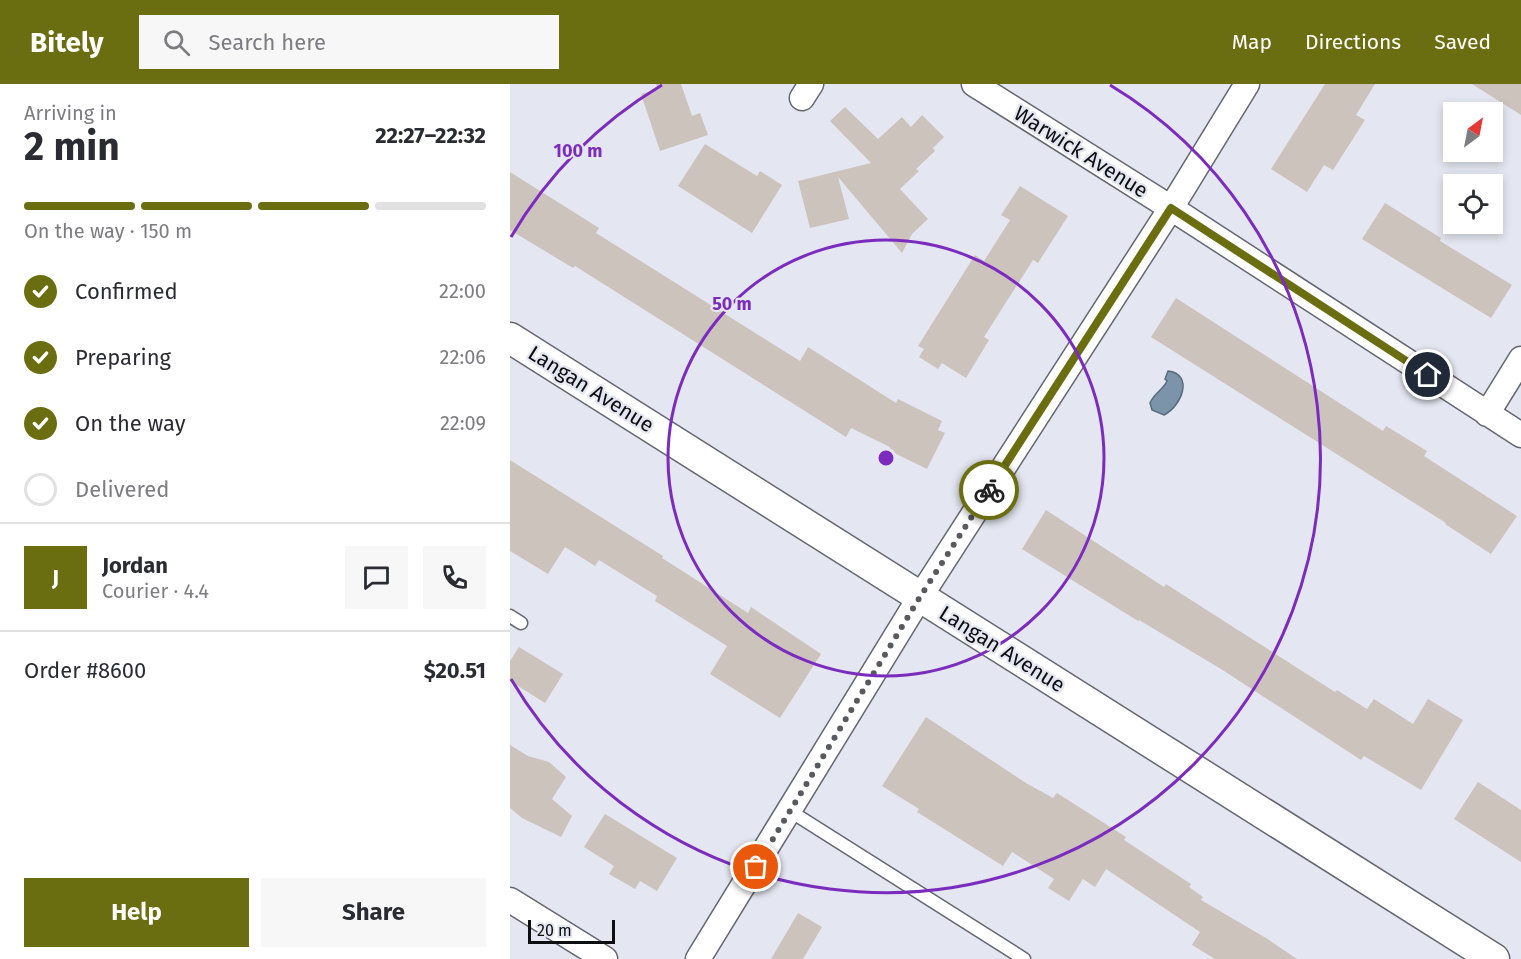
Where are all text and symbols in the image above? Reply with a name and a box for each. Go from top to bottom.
search box [139,15,559,69]
text: Bitely [30,26,103,59]
icon: search [160,26,193,59]
text: Search here [208,29,326,56]
text: Map [1232,29,1272,55]
text: Directions [1305,29,1401,55]
text: Saved [1434,29,1491,55]
street label: Warwick Avenue [1009,100,1153,204]
text: Arriving in [24,101,117,125]
north arrow [1443,102,1503,162]
map controls [1443,102,1503,234]
text: 22:27–22:32 [375,122,486,149]
text: 2 min [24,124,120,170]
text: 100 m [554,140,602,162]
button: locate [1443,174,1503,234]
text: On the way · 150 m [24,219,192,243]
icon: check [24,275,57,308]
text: Confirmed [75,278,178,305]
text: 22:00 [439,279,486,303]
text: 50 m [712,293,752,315]
street label: Langan Avenue [523,340,659,438]
icon: check [24,341,57,374]
text: Preparing [75,344,171,371]
text: 22:06 [440,345,486,369]
pin [1402,349,1453,400]
icon: home [1411,358,1444,391]
icon: check [24,407,57,440]
text: On the way [75,410,186,437]
text: 22:09 [440,411,486,435]
centre of rings [876,448,896,468]
courier [959,460,1019,520]
icon: bike [973,474,1006,507]
text: Delivered [75,476,170,503]
button: chat [345,546,408,609]
button: phone [423,546,486,609]
text: Jordan [102,552,168,579]
text: J [52,564,59,591]
text: Courier · 4.4 [102,579,209,603]
street label: Langan Avenue [934,600,1070,698]
text: Order #8600 [24,657,146,684]
text: $20.51 [424,657,486,684]
pin [730,841,781,892]
icon: bag [739,850,772,883]
button: Help [24,878,249,947]
button: Share [261,878,486,947]
scale bar [528,917,615,944]
text: 20 m [537,921,572,940]

